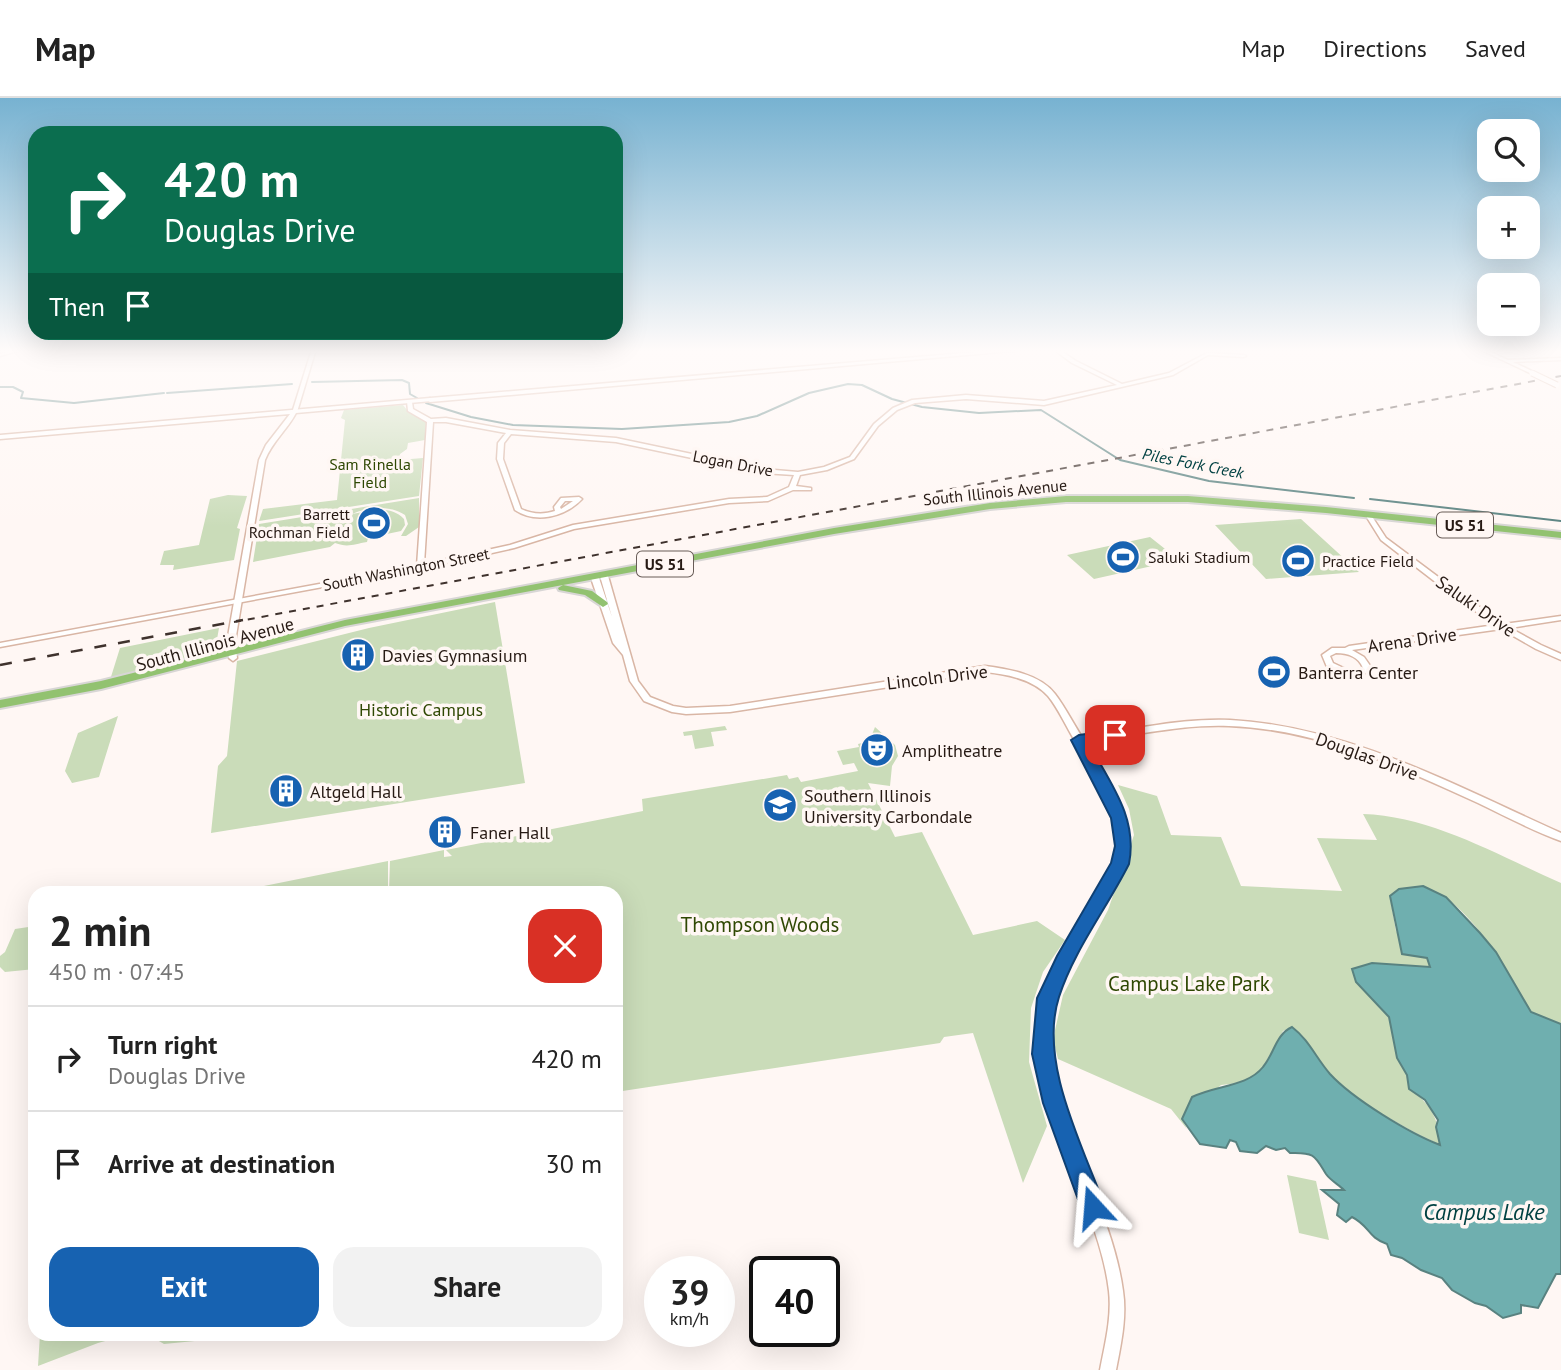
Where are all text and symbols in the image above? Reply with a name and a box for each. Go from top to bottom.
text: Map [35,27,96,70]
text: Map [1241,33,1285,64]
text: Directions [1323,33,1427,64]
text: Saved [1465,33,1526,64]
map controls [1477,119,1540,336]
button: search [1477,119,1540,182]
text: 420 m [164,147,299,211]
icon: right [49,154,140,245]
button: + [1477,196,1540,259]
text: Douglas Drive [164,209,355,251]
button: − [1477,273,1540,336]
icon: arrive [119,287,157,325]
text: Then [49,290,105,323]
water label: Piles Fork Creek [1141,443,1246,483]
street label: Logan Drive [691,445,775,481]
park label: Sam Rinella Field [329,454,411,492]
street label: South Illinois Avenue [922,475,1068,509]
place label: Barrett Rochman Field [249,504,351,542]
sports icon: Barrett Rochman Field [355,504,393,542]
road number: US 51 [1437,512,1493,538]
sports icon: Saluki Stadium [1104,538,1142,576]
sports icon: Practice Field [1279,542,1317,580]
street label: South Washington Street [321,543,492,595]
place label: Saluki Stadium [1148,547,1250,567]
road number: US 51 [637,551,693,576]
place label: Practice Field [1322,551,1414,571]
street label: Saluki Drive [1432,570,1520,642]
street label: South Illinois Avenue [134,612,296,676]
street label: Arena Drive [1366,622,1458,658]
building icon: Davies Gymnasium [339,636,377,674]
place label: Davies Gymnasium [382,644,527,667]
sports icon: Banterra Center [1255,653,1293,691]
street label: Lincoln Drive [885,659,989,695]
place label: Banterra Center [1298,661,1418,684]
park label: Historic Campus [359,698,483,721]
pin [1085,705,1145,765]
icon: arrive [1096,716,1134,754]
street label: Douglas Drive [1312,727,1422,785]
theatre icon: Amplitheatre [858,731,896,769]
place label: Amplitheatre [902,739,1002,762]
building icon: Altgeld Hall [267,772,305,810]
place label: Altgeld Hall [310,780,403,803]
place label: Southern Illinois University Carbondale [804,784,972,828]
school or university icon: Southern Illinois University Carbondale [761,786,799,824]
building icon: Faner Hall [426,813,464,851]
place label: Faner Hall [470,821,550,844]
text: 2 min [49,903,151,958]
button: close [528,909,602,983]
park label: Thompson Woods [681,911,839,938]
text: 450 m · 07:45 [49,957,185,986]
park label: Campus Lake Park [1108,970,1270,997]
text: Turn right [108,1028,217,1061]
icon: right [49,1040,87,1078]
text: 420 m [531,1042,602,1075]
text: Douglas Drive [108,1061,246,1090]
icon: arrive [49,1145,87,1183]
text: Arrive at destination [108,1147,335,1180]
text: 30 m [546,1147,602,1180]
position arrow [1056,1170,1130,1244]
water label: Campus Lake [1423,1197,1545,1226]
button: Exit [49,1247,319,1327]
button: Share [333,1247,602,1327]
speed limit sign: 40 [749,1256,840,1347]
text: 39 [670,1269,709,1315]
text: km/h [670,1307,709,1330]

